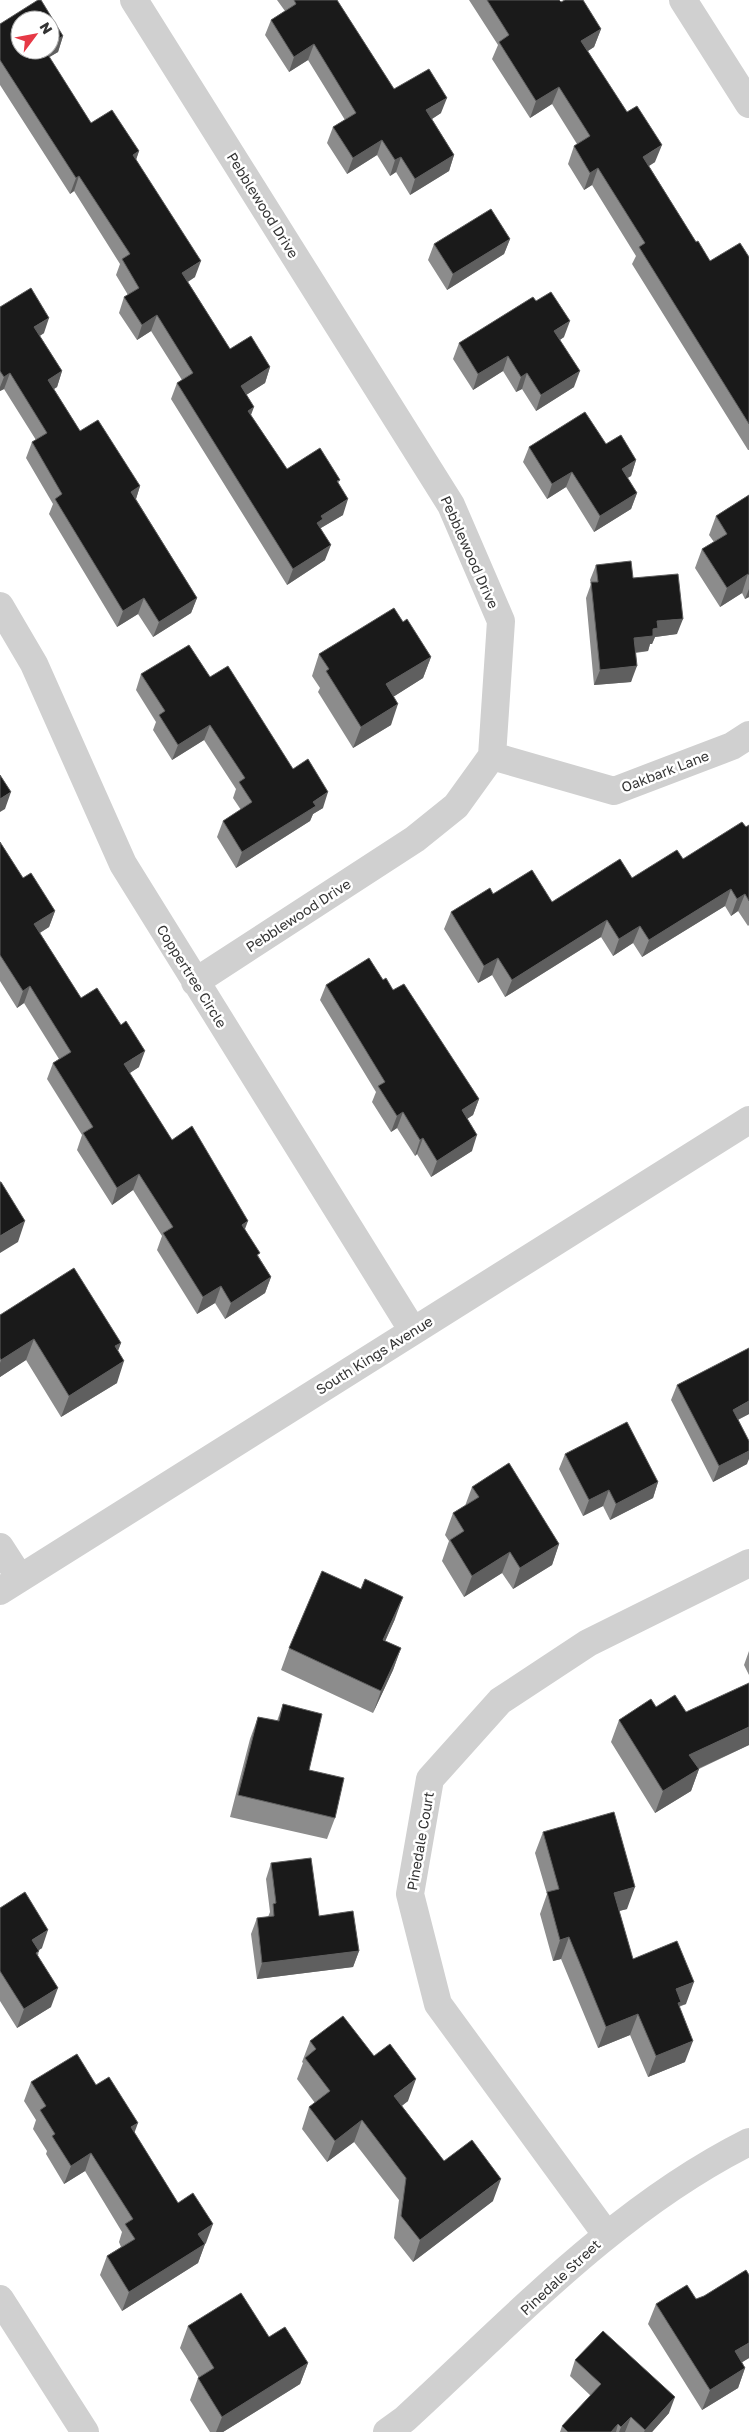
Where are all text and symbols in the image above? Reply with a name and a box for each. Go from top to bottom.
north arrow [10,10,60,60]
text: N [36,19,56,37]
street label: Pebblewood Drive [224,149,302,261]
street label: Pebblewood Drive [438,493,502,611]
street label: Oakbark Lane [619,747,711,795]
street label: Pebblewood Drive [242,875,354,955]
street label: Coppertree Circle [153,921,231,1031]
street label: South Kings Avenue [312,1312,436,1398]
street label: Pinedale Court [403,1790,437,1892]
street label: Pinedale Street [516,2235,604,2319]

